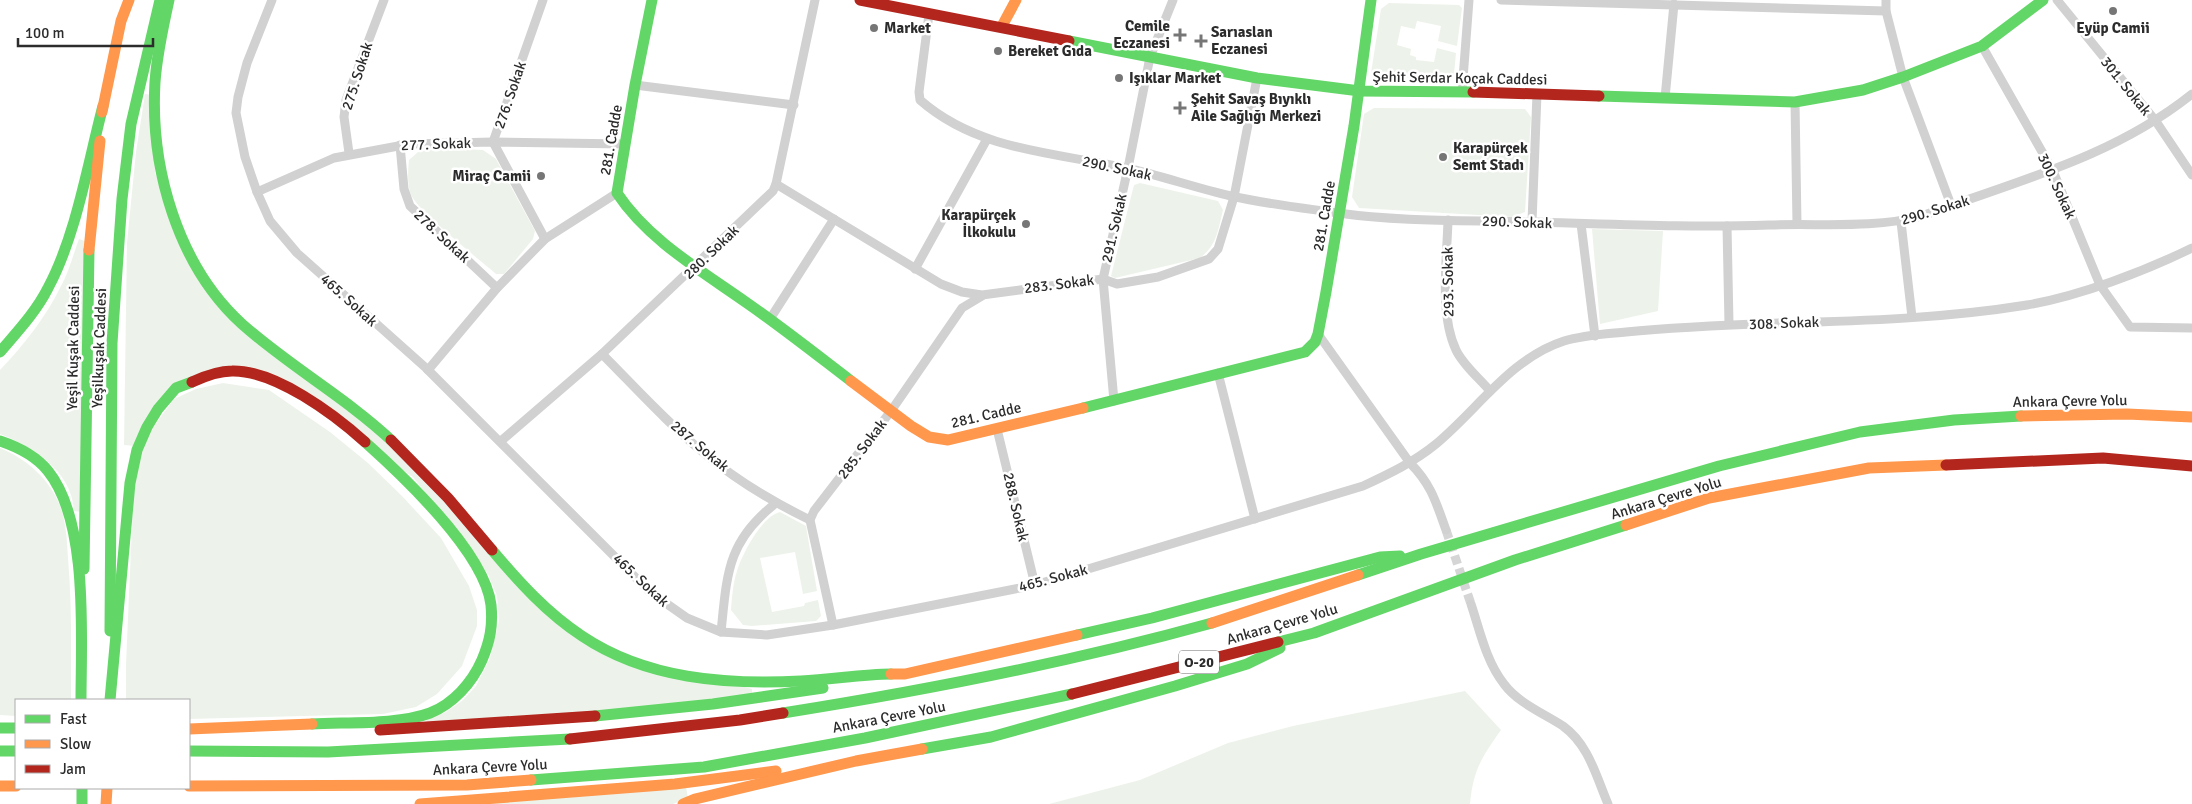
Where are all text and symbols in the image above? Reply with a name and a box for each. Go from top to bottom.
marker: Eyüp Camii [2107,5,2119,17]
scale bar [18,15,152,47]
place label: Cemile Eczanesi [1113,17,1170,52]
place label: Market [884,19,931,37]
place label: Eyüp Camii [2076,19,2150,37]
marker: Market [868,22,880,34]
place label: Sarıaslan Eczanesi [1211,23,1273,58]
text: 100 m [25,24,65,42]
marker: Cemile Eczanesi [1174,29,1186,41]
marker: Sarıaslan Eczanesi [1195,35,1207,47]
street label: 275. Sokak [338,39,377,112]
place label: Bereket Gıda [1008,42,1092,60]
marker: Bereket Gıda [992,45,1004,57]
street label: 301. Sokak [2097,53,2155,119]
street label: 276. Sokak [490,58,530,131]
street label: Şehit Serdar Koçak Caddesi [1373,67,1547,89]
place label: Işıklar Market [1129,69,1221,87]
marker: Işıklar Market [1113,72,1125,84]
place label: Şehit Savaş Bıyıklı Aile Sağlığı Merkezi [1191,90,1321,125]
marker: Şehit Savaş Bıyıklı Aile Sağlığı Merkezi [1173,101,1187,115]
street label: 281. Cadde [596,103,626,177]
street label: 277. Sokak [401,134,472,154]
place label: Karapürçek Semt Stadı [1453,139,1528,174]
street label: 300. Sokak [2034,150,2080,222]
marker: Karapürçek Semt Stadı [1437,151,1449,163]
street label: 290. Sokak [1081,152,1154,184]
place label: Miraç Camii [452,167,531,185]
marker: Miraç Camii [535,170,547,182]
street label: 281. Cadde [1309,179,1339,253]
street label: 291. Sokak [1097,191,1131,264]
street label: 290. Sokak [1899,191,1972,229]
street label: 278. Sokak [410,205,474,267]
place label: Karapürçek İlkokulu [941,206,1016,241]
street label: 290. Sokak [1482,212,1553,232]
marker: Karapürçek İlkokulu [1020,218,1032,230]
street label: 280. Sokak [679,221,743,283]
street label: 293. Sokak [1438,246,1458,317]
street label: 465. Sokak [317,270,382,331]
street label: 283. Sokak [1023,271,1095,297]
street label: Yeşil Kuşak Caddesi [63,285,83,411]
street label: Yeşilkuşak Caddesi [88,288,110,408]
street label: 308. Sokak [1749,313,1820,333]
street label: Ankara Çevre Yolu [2012,391,2128,411]
street label: 281. Cadde [949,398,1023,432]
street label: 285. Sokak [834,415,891,482]
street label: 287. Sokak [667,417,733,476]
street label: 288. Sokak [999,471,1033,544]
street label: Ankara Çevre Yolu [1608,473,1724,523]
street label: 465. Sokak [609,549,673,611]
street label: 465. Sokak [1017,560,1090,596]
street label: Ankara Çevre Yolu [1224,600,1340,648]
road number: O-20 [1179,650,1219,674]
street label: Ankara Çevre Yolu [831,697,947,737]
legend [15,699,190,789]
text: Fast [60,710,87,728]
text: Slow [60,735,91,753]
street label: Ankara Çevre Yolu [432,755,548,779]
text: Jam [60,760,86,778]

